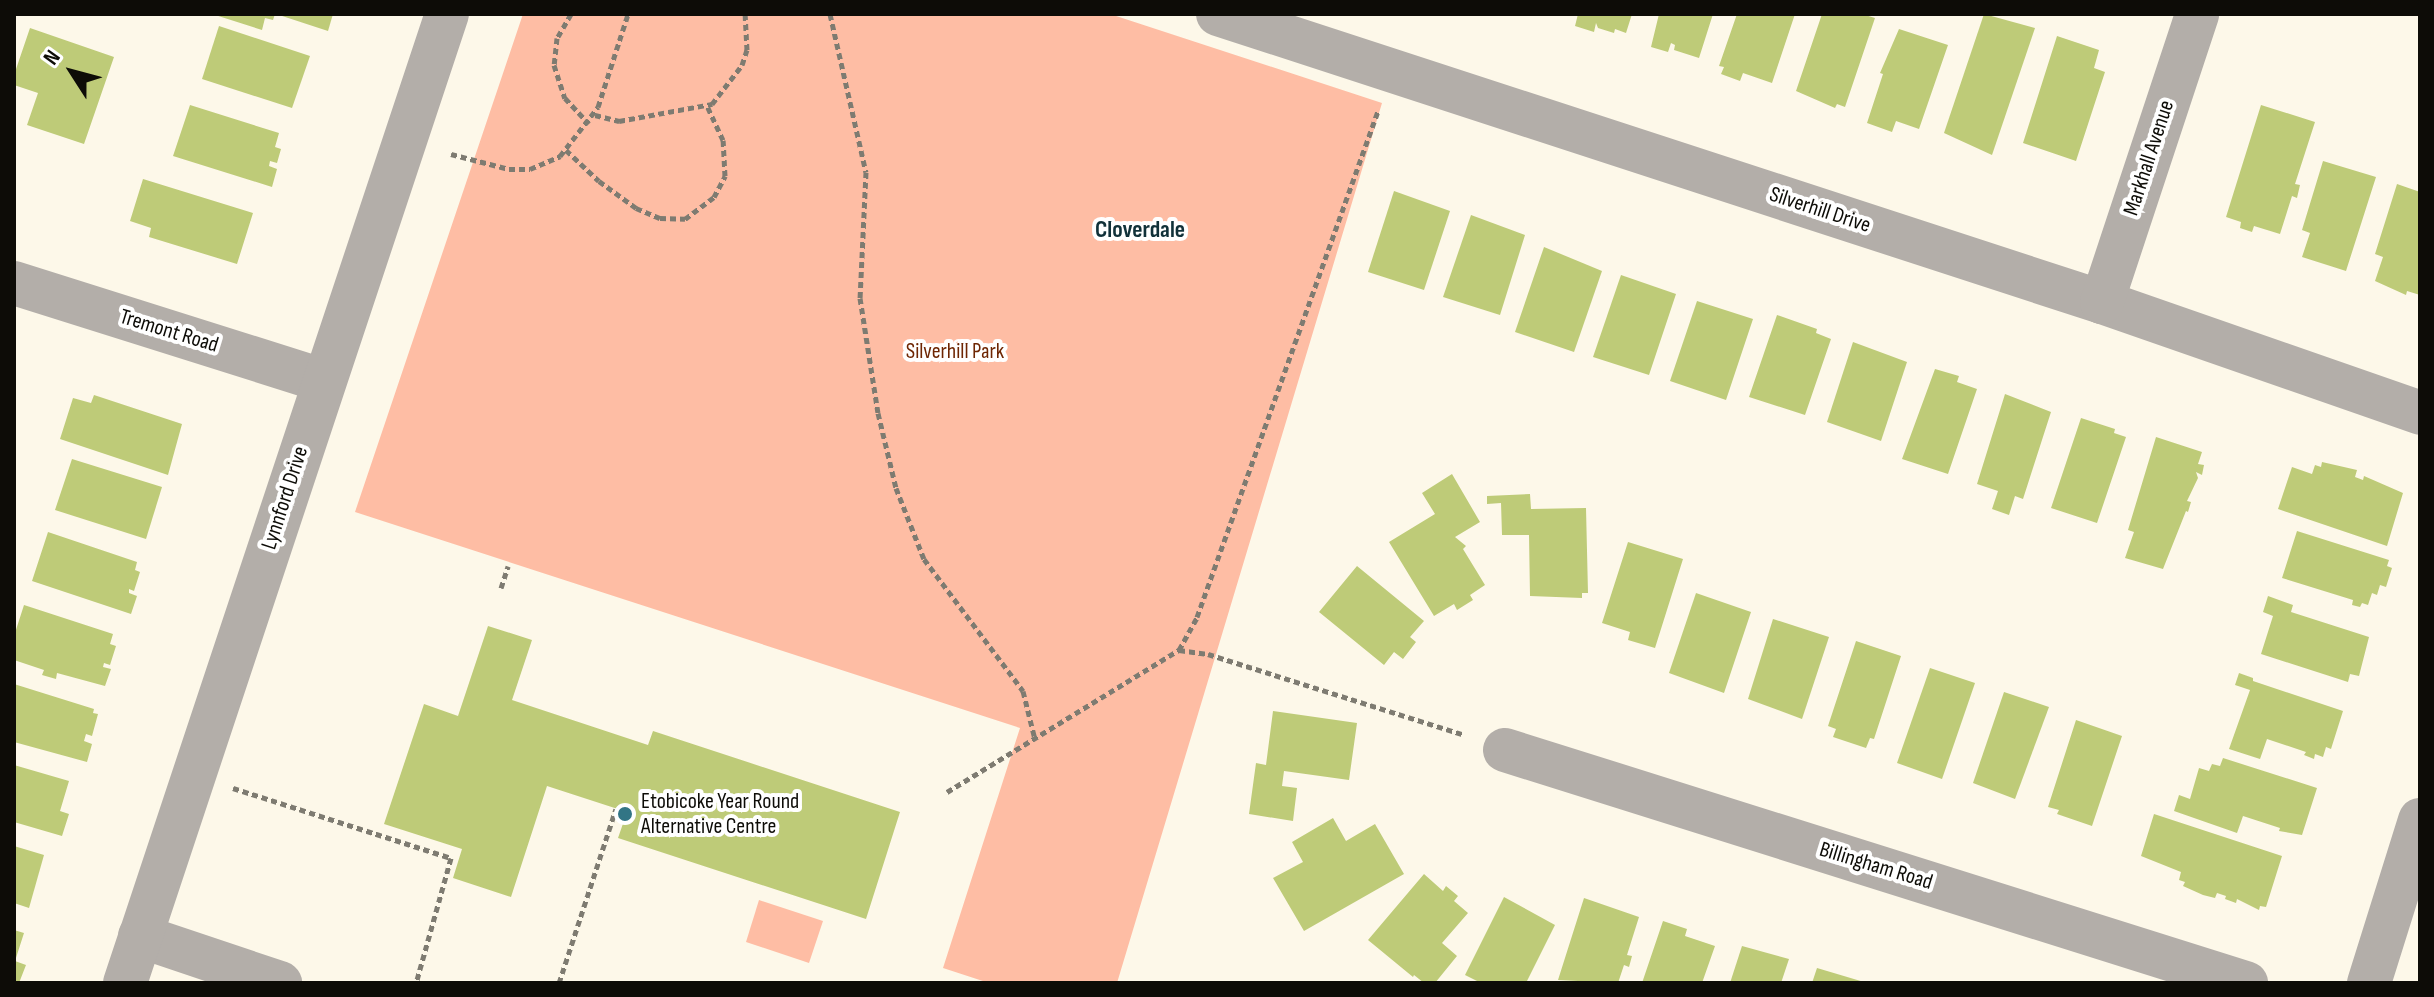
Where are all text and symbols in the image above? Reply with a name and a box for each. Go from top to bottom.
north arrow [32,32,112,112]
text: N [38,45,67,70]
street label: Markhall Avenue [2118,97,2180,219]
street label: Silverhill Drive [1766,181,1874,239]
district label: Cloverdale [1095,216,1185,244]
street label: Tremont Road [116,303,222,359]
park label: Silverhill Park [906,339,1004,365]
street label: Lynnford Drive [256,443,314,553]
place label: Etobicoke Year Round Alternative Centre [641,788,799,840]
marker: Etobicoke Year Round Alternative Centre [616,805,634,823]
street label: Billingham Road [1816,836,1936,896]

